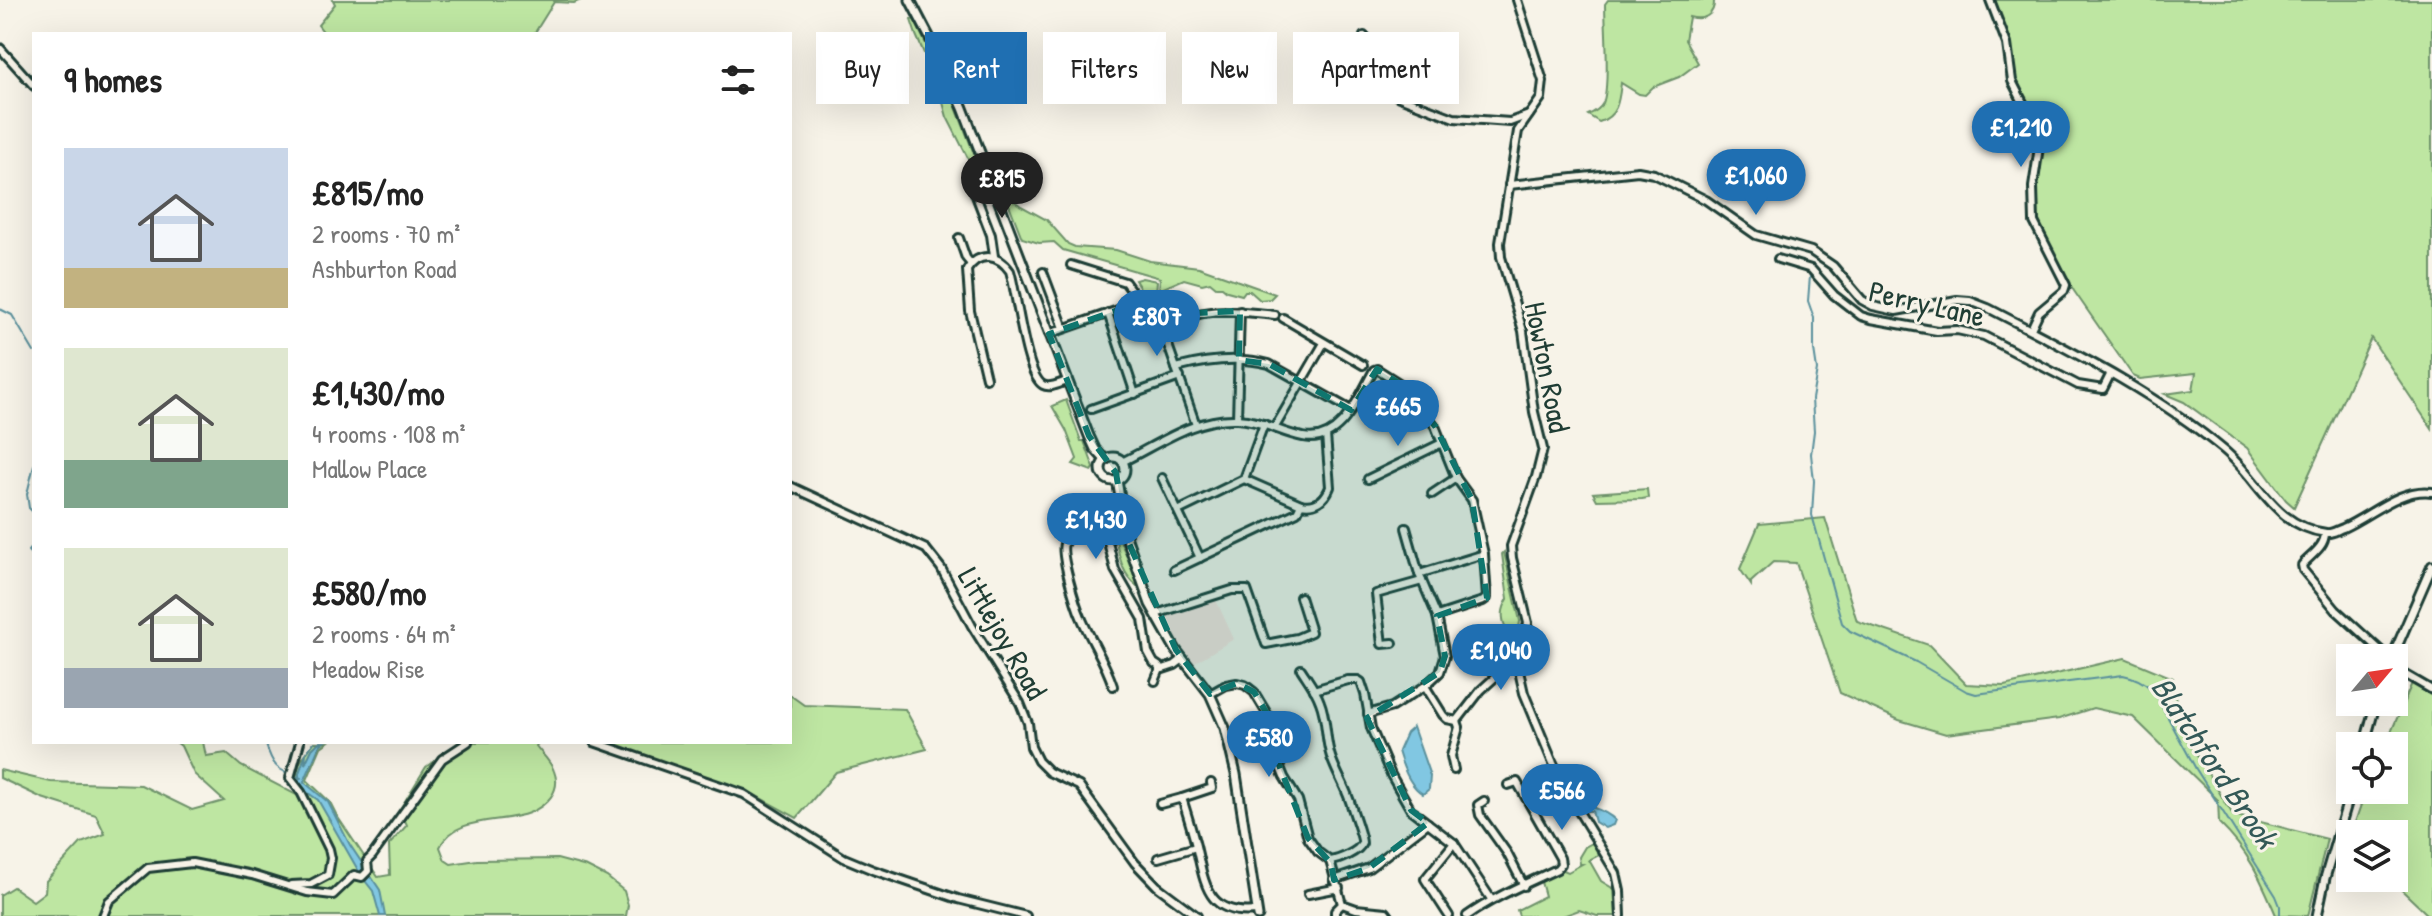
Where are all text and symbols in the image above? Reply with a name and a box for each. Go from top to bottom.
chip: Buy [816,32,909,104]
chip: Rent [925,32,1027,104]
chip: Filters [1043,32,1166,104]
chip: New [1182,32,1277,104]
chip: Apartment [1293,32,1459,104]
text: 9 homes [64,57,162,103]
icon: filters [716,58,760,102]
pin: £1,210 [1956,101,2086,169]
text: £1,210 [1990,109,2052,144]
pin: £1,060 [1691,149,1821,217]
pin: £815 [955,152,1049,220]
text: £1,060 [1725,157,1787,192]
text: £815 [979,160,1025,195]
text: £815/mo [312,170,423,216]
icon: home [128,180,224,276]
text: 2 rooms · 70 m² [312,216,460,251]
text: Ashburton Road [312,251,457,286]
street label: Perry Lane [1865,270,1989,336]
pin: £807 [1110,290,1204,358]
text: £807 [1132,298,1182,333]
street label: Howton Road [1516,298,1580,436]
text: £1,430/mo [312,370,444,416]
icon: home [128,380,224,476]
pin: £665 [1351,380,1445,448]
text: £665 [1375,388,1421,423]
text: 4 rooms · 108 m² [312,416,466,451]
text: Mallow Place [312,451,427,486]
pin: £1,430 [1031,493,1161,561]
text: £1,430 [1065,501,1127,536]
street label: Littlejoy Road [949,560,1057,707]
text: £580/mo [312,570,426,616]
icon: home [128,580,224,676]
text: 2 rooms · 64 m² [312,616,456,651]
pin: £1,040 [1436,624,1566,692]
text: £1,040 [1470,632,1532,667]
north arrow [2336,644,2408,716]
map controls [2336,644,2408,892]
text: Meadow Rise [312,651,425,686]
water label: Blatchford Brook [2142,668,2290,858]
pin: £580 [1222,711,1316,779]
text: £580 [1245,719,1293,754]
button: locate [2336,732,2408,804]
pin: £566 [1515,764,1609,832]
text: £566 [1539,772,1585,807]
button: layers [2336,820,2408,892]

